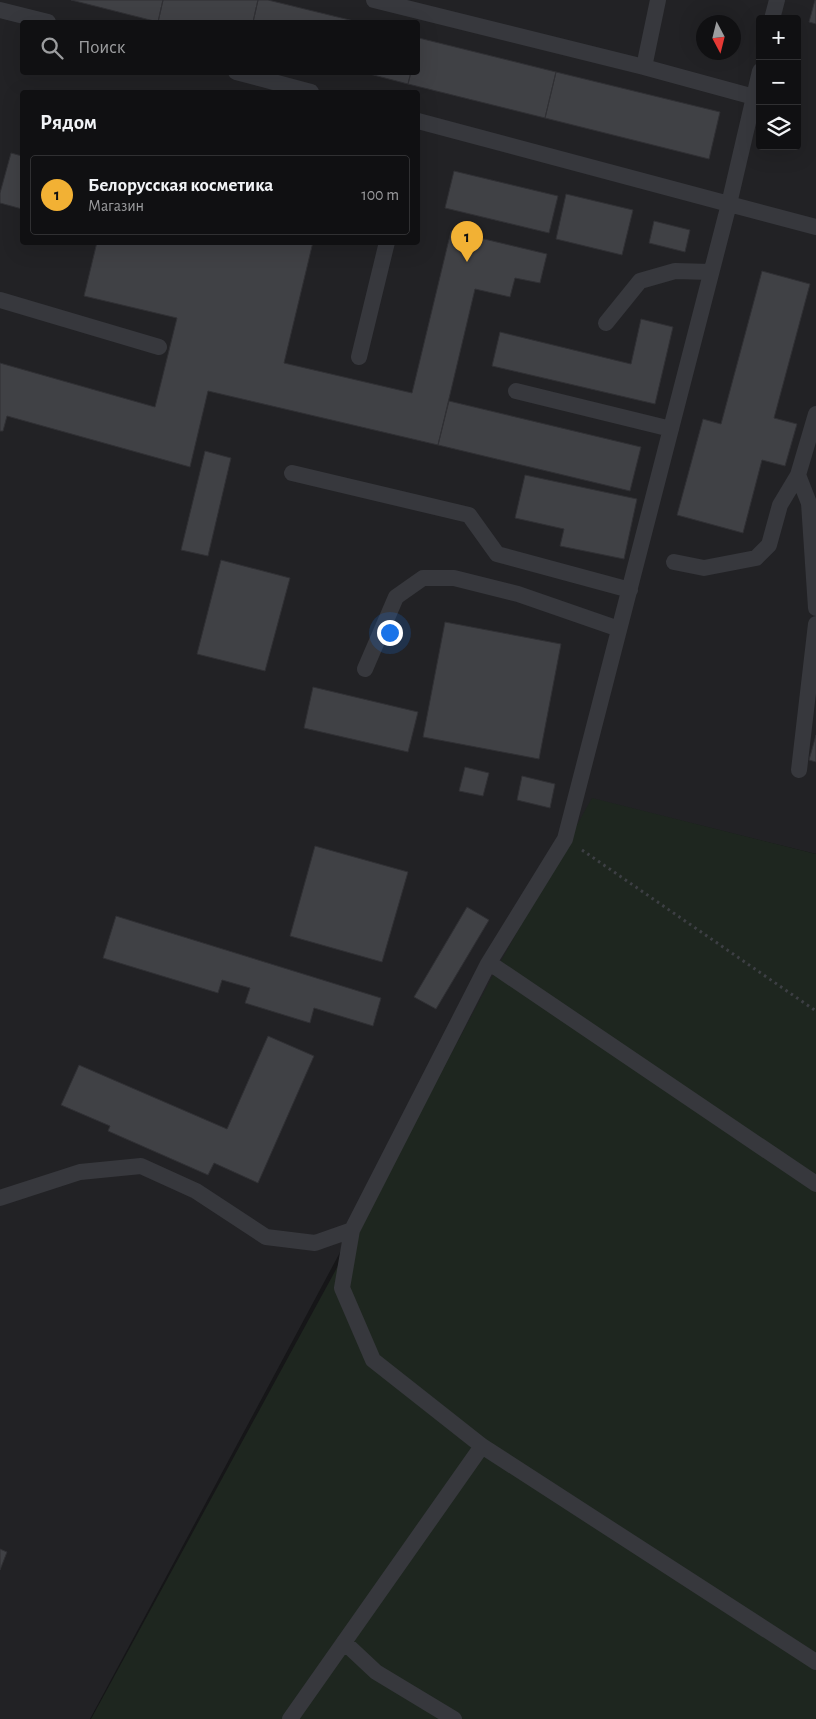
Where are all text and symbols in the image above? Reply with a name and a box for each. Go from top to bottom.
north arrow [696,15,741,60]
map controls [756,15,801,150]
button: + [756,15,801,60]
search box [20,20,420,75]
icon: search [38,34,66,62]
text: Поиск [78,38,125,57]
button: − [756,60,801,105]
button: layers [756,105,801,150]
text: Рядом [40,112,97,133]
text: Белорусская косметика [88,176,273,195]
text: 1 [54,187,60,203]
text: 100 m [361,187,399,203]
text: Магазин [88,198,144,214]
pin: 1 [451,221,483,262]
your location [377,620,403,646]

